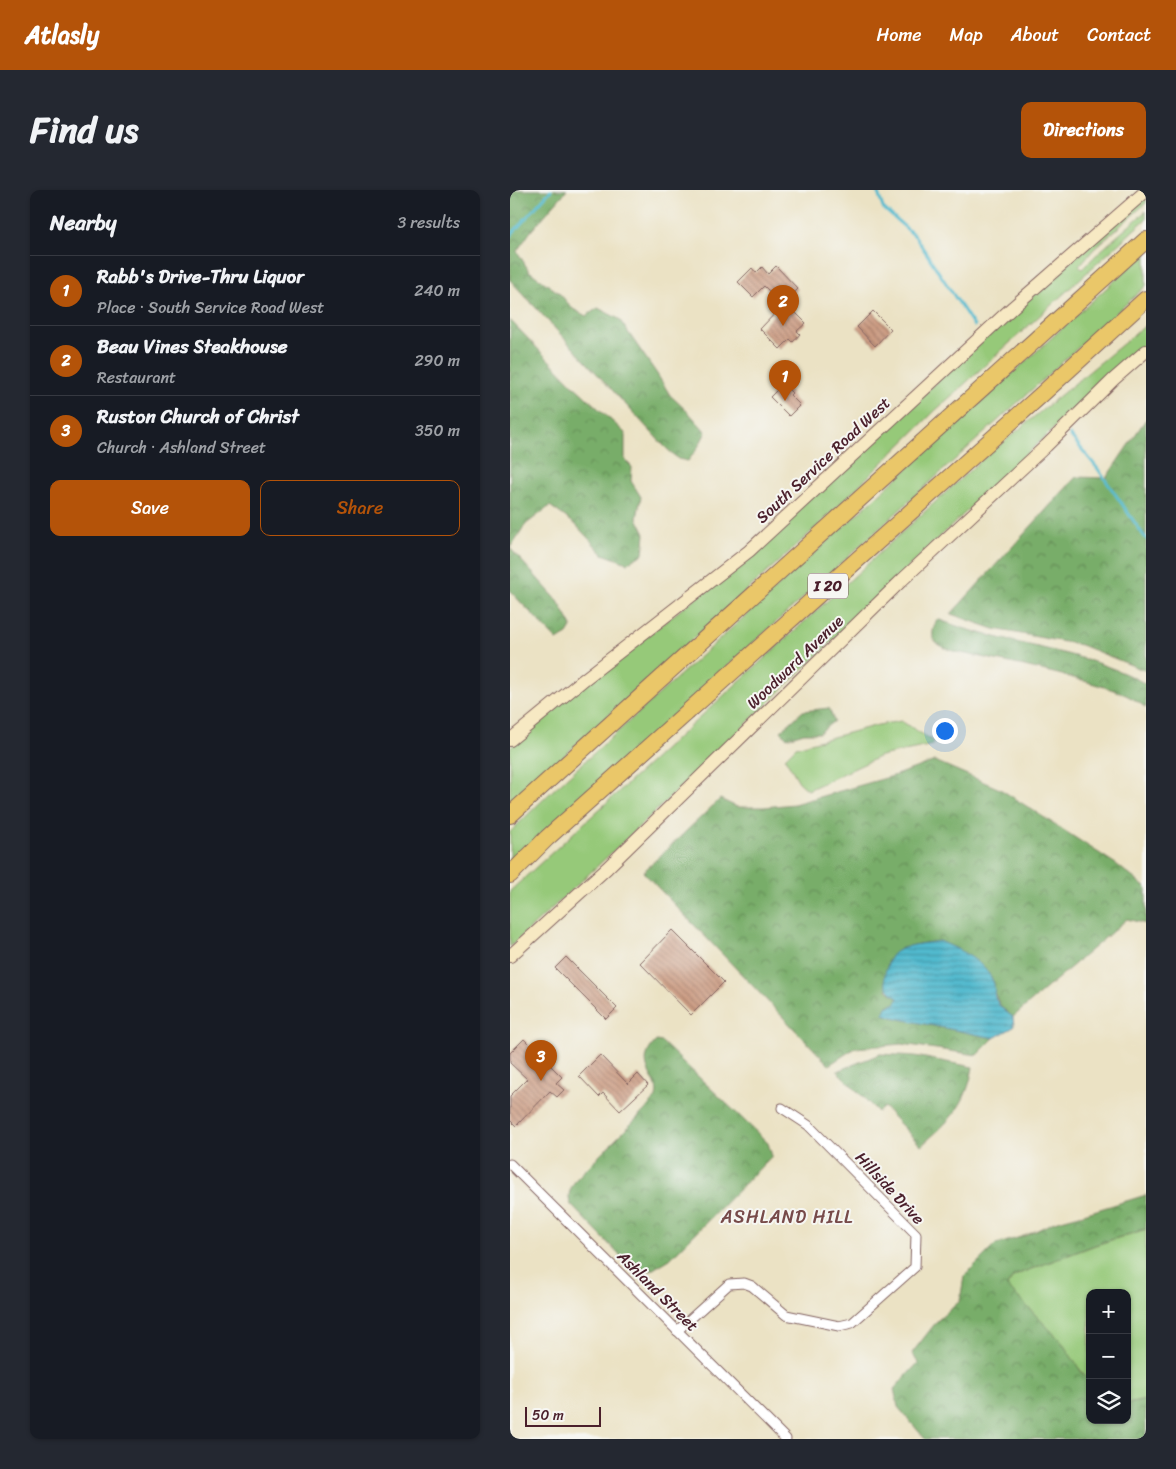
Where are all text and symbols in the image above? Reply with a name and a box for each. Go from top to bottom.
text: Atlasly [25,14,99,56]
text: Home [877,19,922,51]
text: Map [950,19,983,51]
text: About [1011,19,1059,51]
text: Contact [1087,19,1151,51]
text: Find us [30,99,138,161]
button: Directions [1021,102,1146,158]
text: Nearby [50,204,116,242]
text: 3 results [397,208,460,237]
text: Rabb's Drive-Thru Liquor [97,260,304,293]
text: 1 [63,276,69,305]
text: 240 m [414,276,460,305]
pin: 2 [767,285,799,326]
text: Place · South Service Road West [97,293,324,322]
text: Beau Vines Steakhouse [97,330,288,363]
text: 2 [61,346,71,375]
text: 290 m [414,346,460,375]
pin: 1 [769,360,801,401]
text: Restaurant [97,363,176,392]
street label: South Service Road West [749,389,897,531]
text: Ruston Church of Christ [97,400,299,433]
text: 3 [62,416,70,445]
text: 350 m [415,416,460,445]
text: Church · Ashland Street [97,433,266,462]
button: Save [50,480,250,536]
button: Share [260,480,460,536]
road number: I 20 [808,574,848,598]
street label: Woodward Avenue [739,607,851,716]
your location [932,718,958,744]
pin: 3 [525,1040,557,1081]
street label: Hillside Drive [848,1144,932,1232]
district label: ASHLAND HILL [720,1201,853,1233]
street label: Ashland Street [609,1242,706,1339]
map controls [1086,1289,1131,1424]
button: + [1086,1289,1131,1334]
button: − [1086,1334,1131,1379]
button: layers [1086,1379,1131,1424]
text: 50 m [532,1403,564,1428]
scale bar [525,1404,601,1427]

